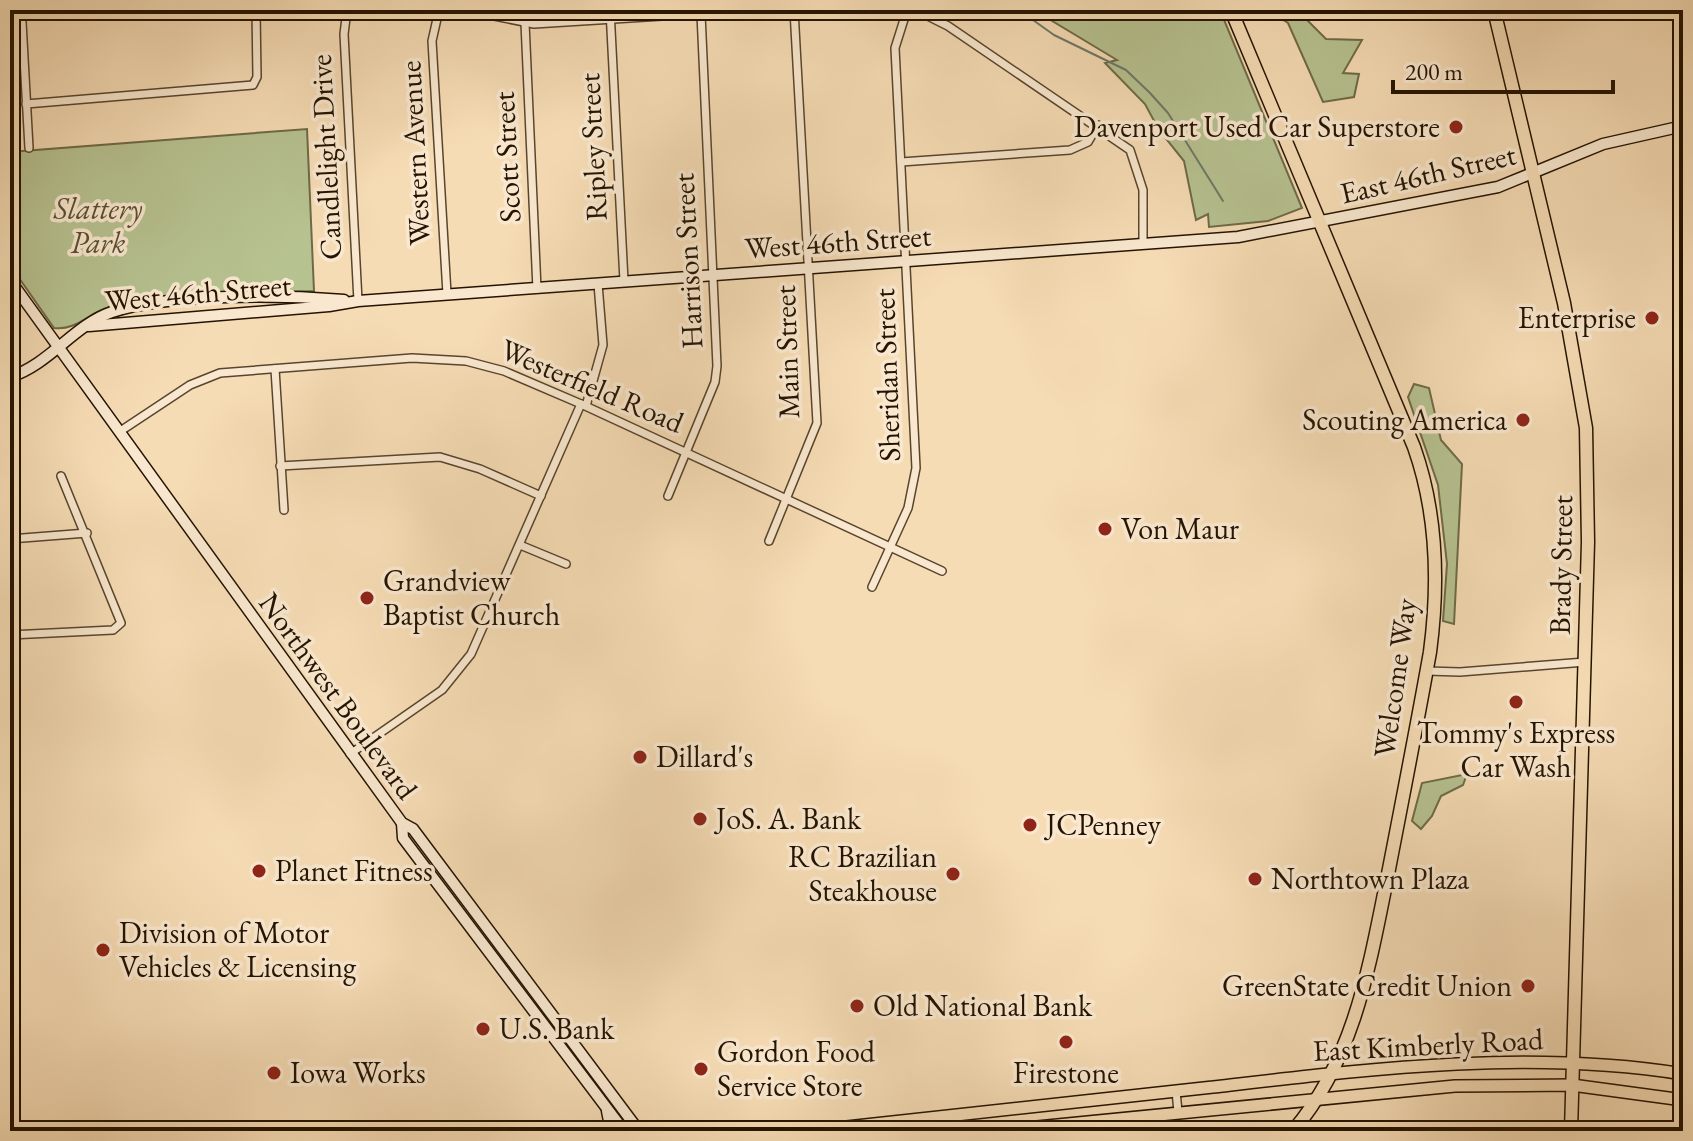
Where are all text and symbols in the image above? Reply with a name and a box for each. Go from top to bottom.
scale bar [1393,44,1613,94]
street label: Candlelight Drive [301,53,350,261]
text: 200 m [1405,56,1463,87]
street label: Western Avenue [390,60,439,246]
street label: Ripley Street [569,72,616,222]
street label: Scott Street [484,90,529,224]
place label: Davenport Used Car Superstore [1074,107,1440,146]
marker: Davenport Used Car Superstore [1447,118,1465,136]
street label: East 46th Street [1336,134,1520,213]
street label: Harrison Street [663,172,712,350]
park label: Slattery Park [53,189,142,262]
street label: West 46th Street [743,215,933,267]
street label: West 46th Street [103,265,293,320]
street label: Main Street [765,284,808,419]
street label: Sheridan Street [864,287,909,462]
place label: Enterprise [1518,298,1636,337]
marker: Enterprise [1643,309,1661,327]
street label: Westerfield Road [495,329,691,442]
place label: Scouting America [1302,400,1507,439]
marker: Scouting America [1514,411,1532,429]
street label: Brady Street [1540,494,1581,635]
place label: Von Maur [1121,509,1239,548]
marker: Von Maur [1096,520,1114,538]
place label: Grandview Baptist Church [383,561,560,634]
street label: Northwest Boulevard [250,585,427,807]
marker: Grandview Baptist Church [358,589,376,607]
street label: Welcome Way [1364,595,1425,760]
marker: Tommy's Express Car Wash [1507,693,1525,711]
place label: Tommy's Express Car Wash [1417,713,1615,786]
place label: Dillard's [656,737,753,776]
marker: Dillard's [631,748,649,766]
place label: JoS. A. Bank [713,799,862,838]
place label: JCPenney [1043,805,1162,844]
marker: JoS. A. Bank [691,810,709,828]
marker: JCPenney [1021,816,1039,834]
place label: RC Brazilian Steakhouse [788,837,937,910]
place label: Planet Fitness [275,851,433,890]
place label: Northtown Plaza [1271,859,1469,898]
marker: Planet Fitness [250,862,268,880]
marker: RC Brazilian Steakhouse [944,865,962,883]
marker: Northtown Plaza [1246,870,1264,888]
place label: Division of Motor Vehicles & Licensing [119,913,357,986]
marker: Division of Motor Vehicles & Licensing [94,941,112,959]
place label: GreenState Credit Union [1222,966,1512,1005]
marker: GreenState Credit Union [1519,977,1537,995]
place label: Old National Bank [873,986,1093,1025]
marker: Old National Bank [848,997,866,1015]
place label: U.S. Bank [499,1009,615,1048]
street label: East Kimberly Road [1312,1019,1545,1070]
marker: U.S. Bank [474,1020,492,1038]
place label: Gordon Food Service Store [717,1032,876,1105]
marker: Firestone [1057,1033,1075,1051]
place label: Iowa Works [290,1053,426,1092]
place label: Firestone [1013,1053,1119,1092]
marker: Gordon Food Service Store [692,1060,710,1078]
marker: Iowa Works [265,1064,283,1082]

